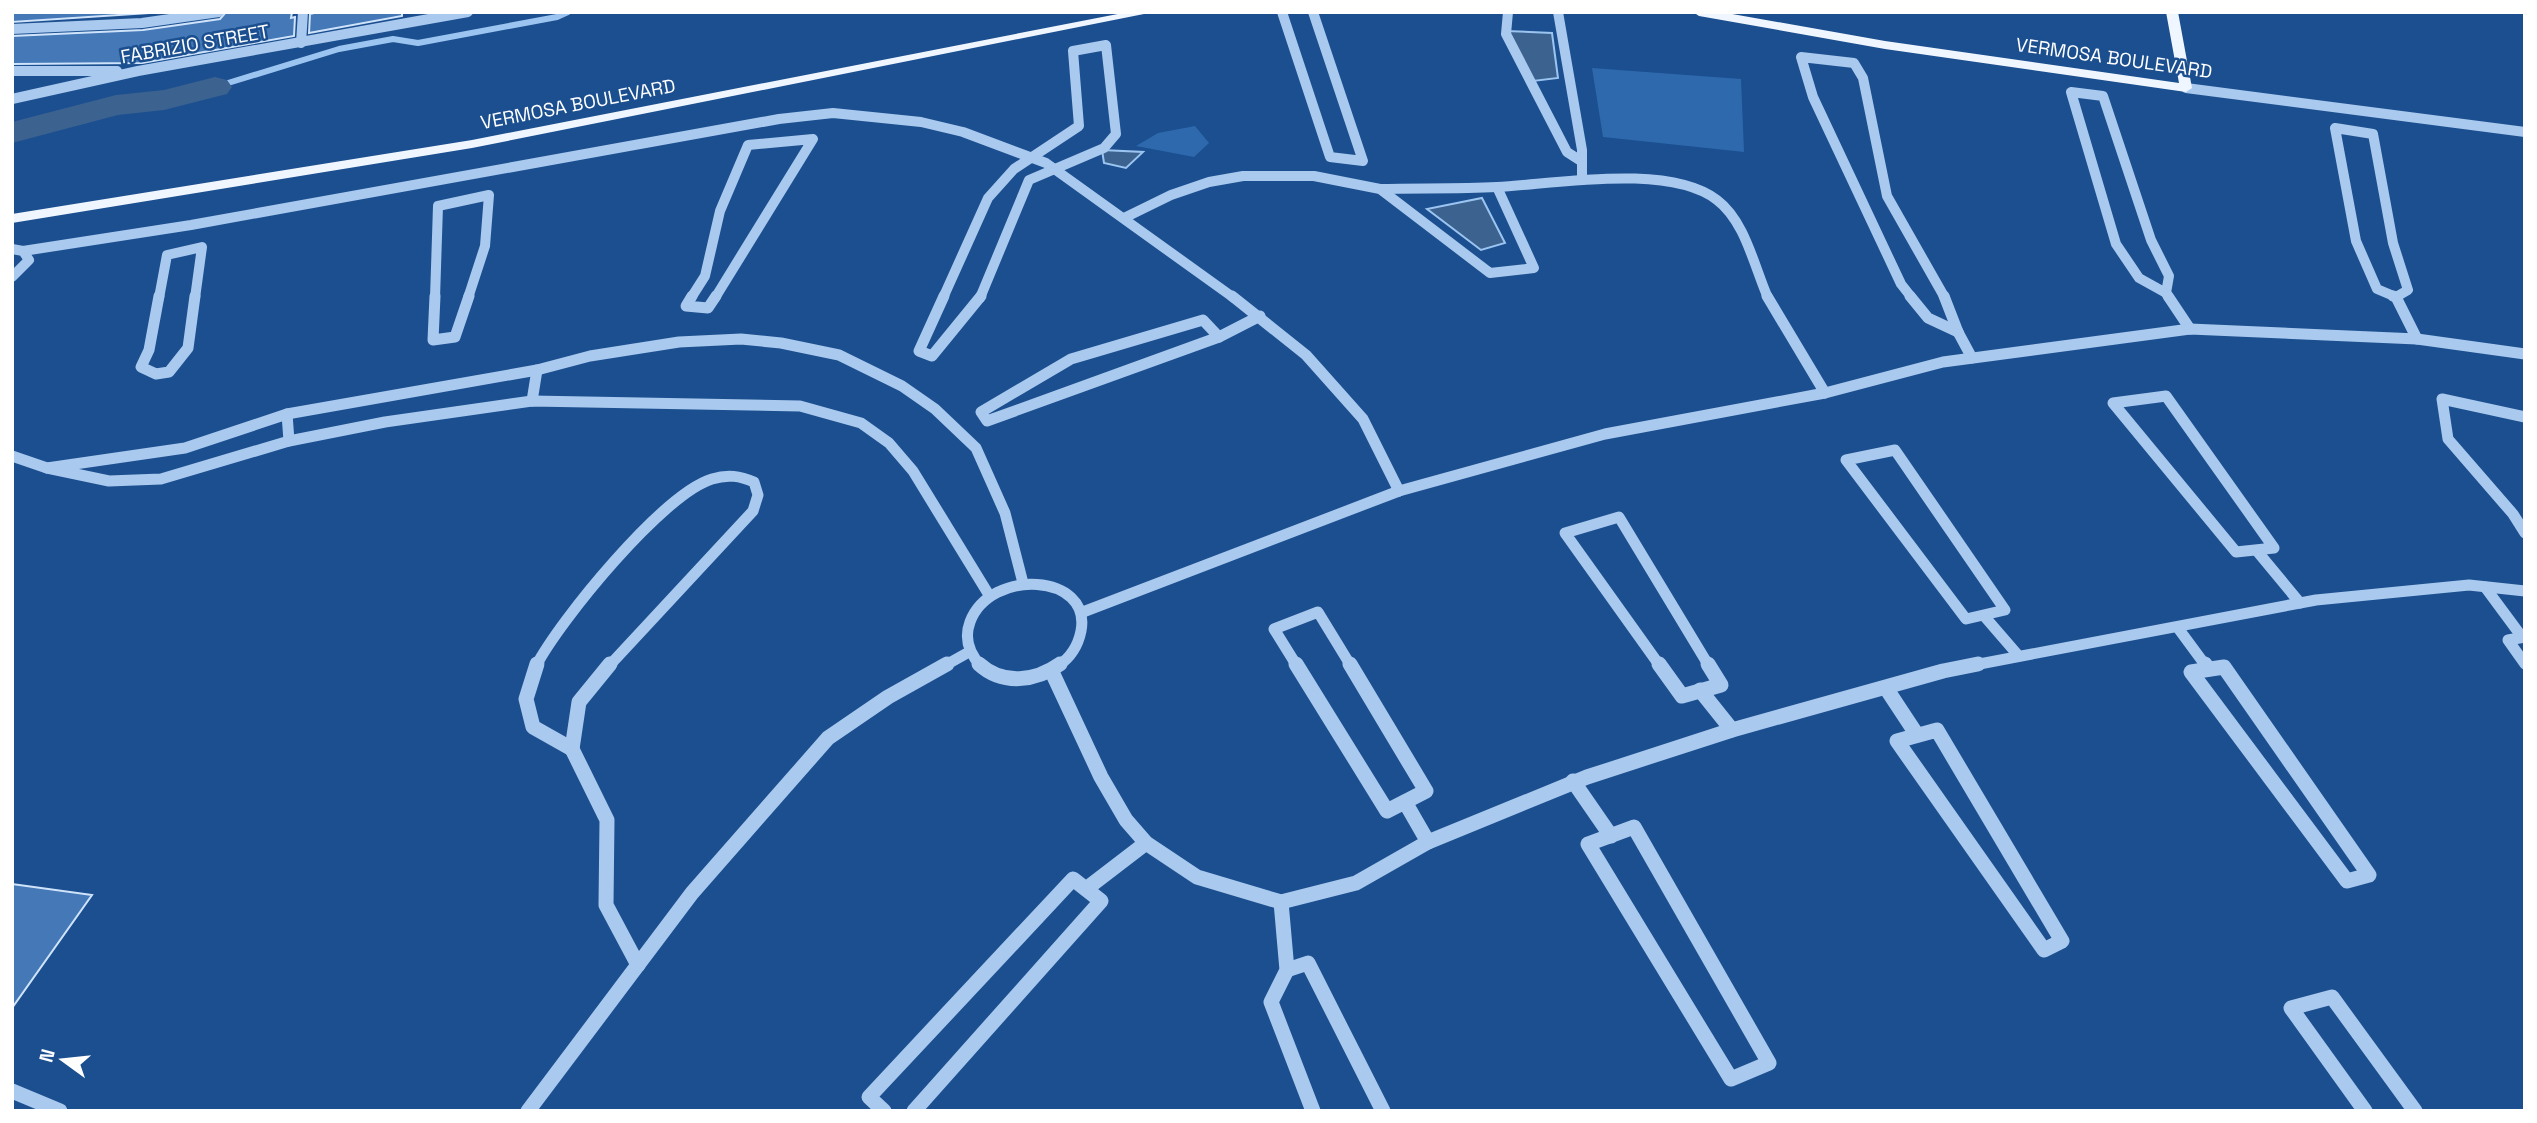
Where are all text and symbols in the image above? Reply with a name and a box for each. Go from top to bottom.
street label: FABRIZIO STREET [119,19,271,69]
street label: VERMOSA BOULEVARD [2014,32,2214,84]
street label: VERMOSA BOULEVARD [478,73,678,135]
north arrow [28,1025,98,1095]
text: N [33,1046,61,1065]

